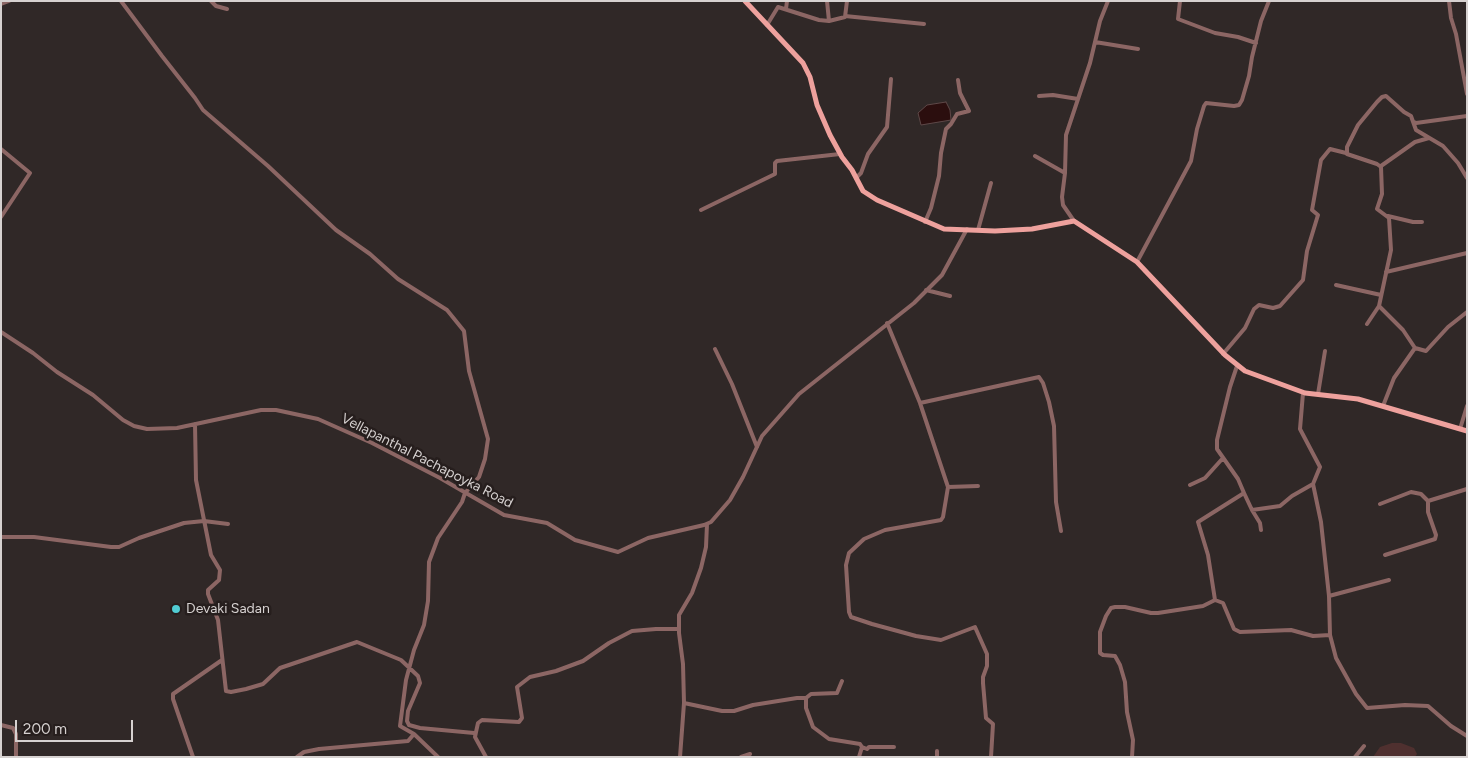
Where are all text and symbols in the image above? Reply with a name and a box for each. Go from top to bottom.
street label: Vellapanthal Pachapoyka Road [338,410,516,512]
place label: Devaki Sadan [186,601,270,617]
marker: Devaki Sadan [170,603,182,615]
scale bar [18,710,135,742]
text: 200 m [23,720,67,738]

